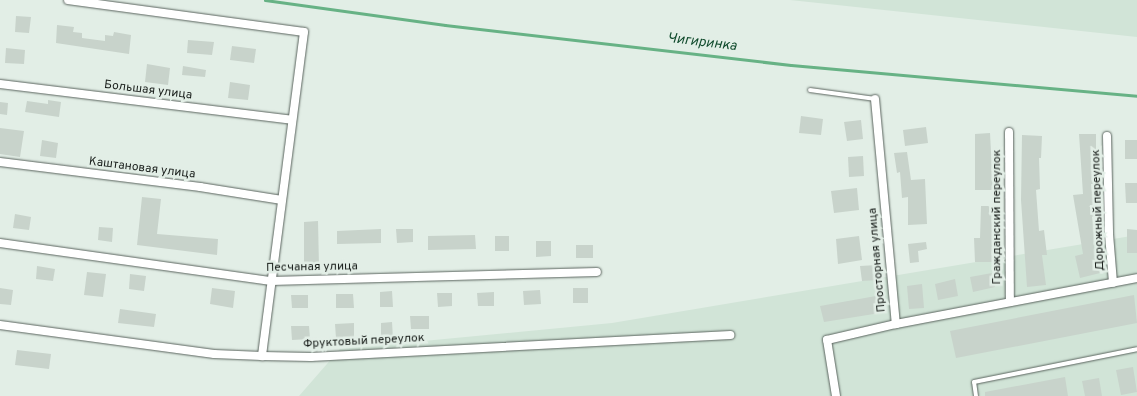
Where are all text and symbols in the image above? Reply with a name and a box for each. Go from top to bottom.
water label: Чигиринка [666,30,738,56]
street label: Большая улица [103,78,193,104]
street label: Гражданский переулок [991,149,1005,285]
street label: Дорожный переулок [1090,149,1108,271]
street label: Каштановая улица [88,155,196,183]
street label: Просторная улица [866,207,890,313]
street label: Песчаная улица [266,260,358,276]
street label: Фруктовый переулок [303,332,425,352]

